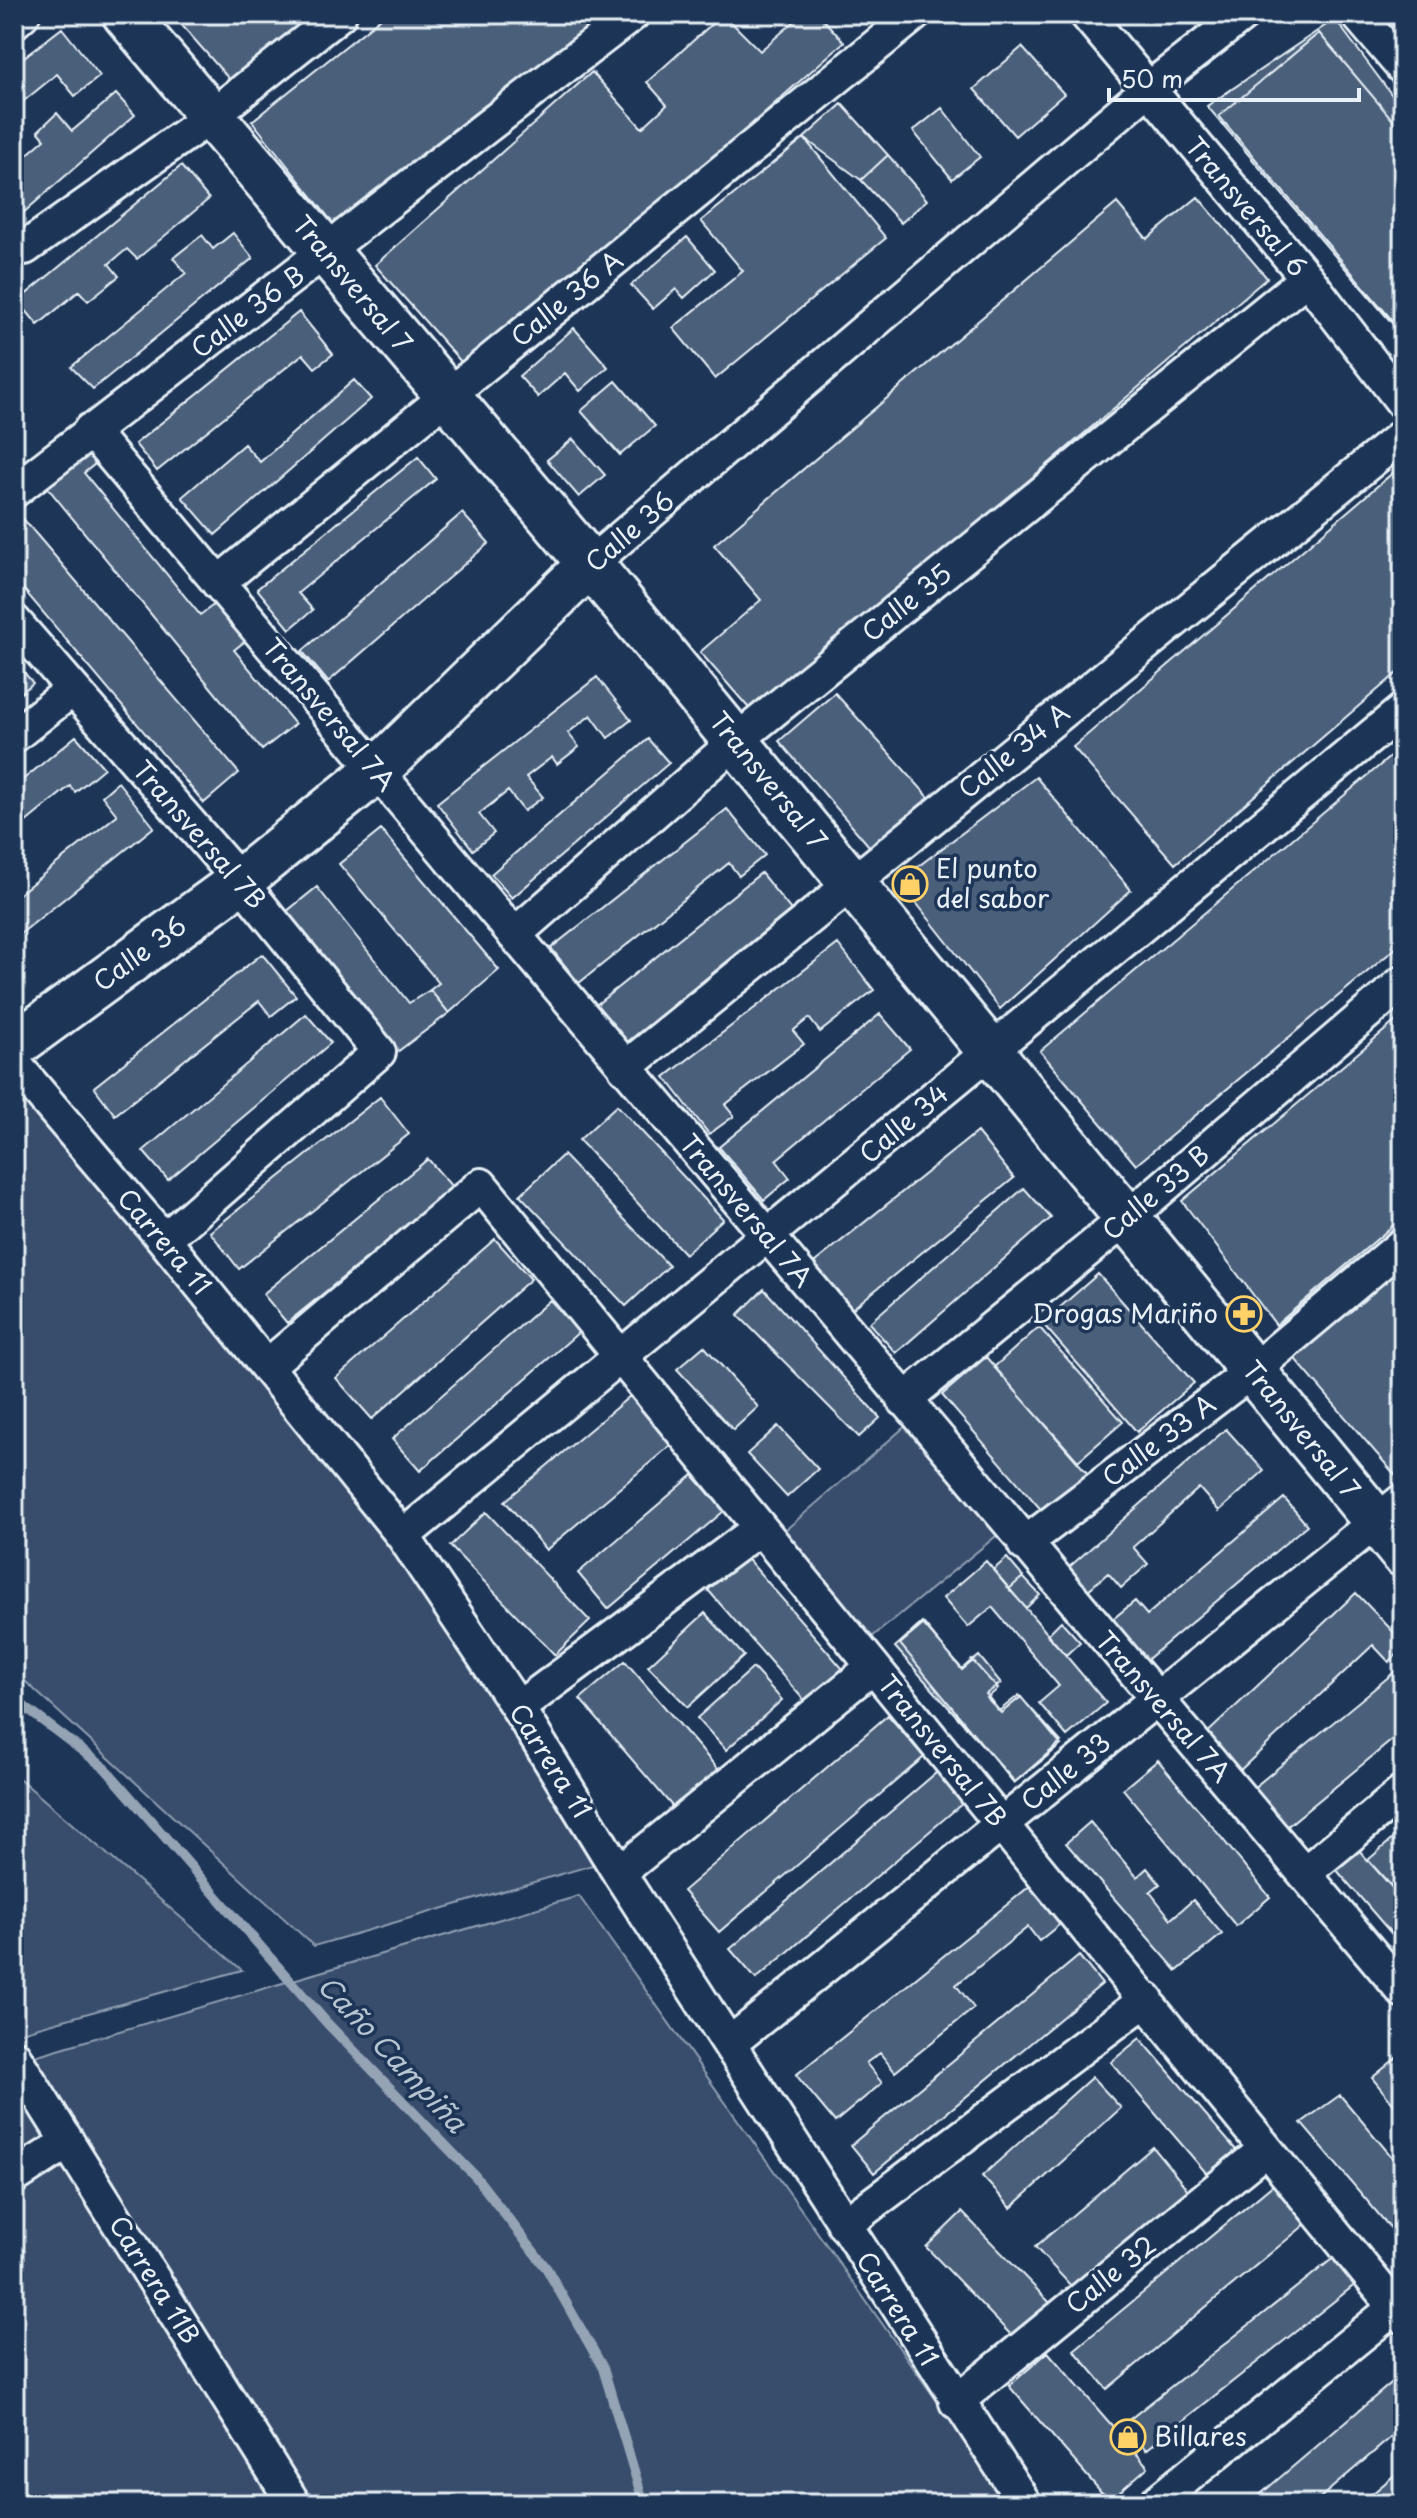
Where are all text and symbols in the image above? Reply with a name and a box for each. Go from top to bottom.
scale bar [1109,52,1359,102]
text: 50 m [1121,60,1183,96]
street label: Transversal 6 [1177,128,1317,285]
street label: Transversal 7 [284,206,422,360]
street label: Calle 36 A [502,240,631,355]
street label: Calle 36 B [182,255,312,367]
street label: Calle 36 [576,481,682,581]
street label: Calle 35 [853,553,959,650]
street label: Transversal 7A [254,629,406,799]
street label: Calle 34 A [949,693,1077,807]
street label: Transversal 7 [701,702,837,858]
street label: Transversal 7B [124,751,276,917]
place label: El punto del sabor [936,848,1050,917]
shop icon: El punto del sabor [891,865,929,903]
street label: Calle 36 [84,906,194,1000]
street label: Calle 34 [850,1074,956,1172]
street label: Transversal 7A [671,1125,823,1295]
street label: Calle 33 B [1093,1135,1217,1249]
street label: Carrera 11 [109,1179,222,1303]
place label: Drogas Mariño [1032,1293,1218,1332]
pharmacy icon: Drogas Mariño [1225,1295,1263,1333]
street label: Transversal 7 [1234,1351,1370,1507]
street label: Calle 33 A [1093,1384,1223,1496]
street label: Transversal 7A [1087,1622,1241,1790]
street label: Transversal 7B [869,1665,1017,1835]
street label: Carrera 11 [501,1695,602,1825]
street label: Calle 33 [1012,1722,1118,1819]
water label: Caño Campiña [308,1964,479,2143]
street label: Carrera 11B [100,2207,210,2351]
street label: Calle 32 [1056,2225,1164,2322]
street label: Carrera 11 [848,2243,949,2373]
place label: Billares [1154,2416,1247,2455]
shop icon: Billares [1109,2418,1147,2456]

